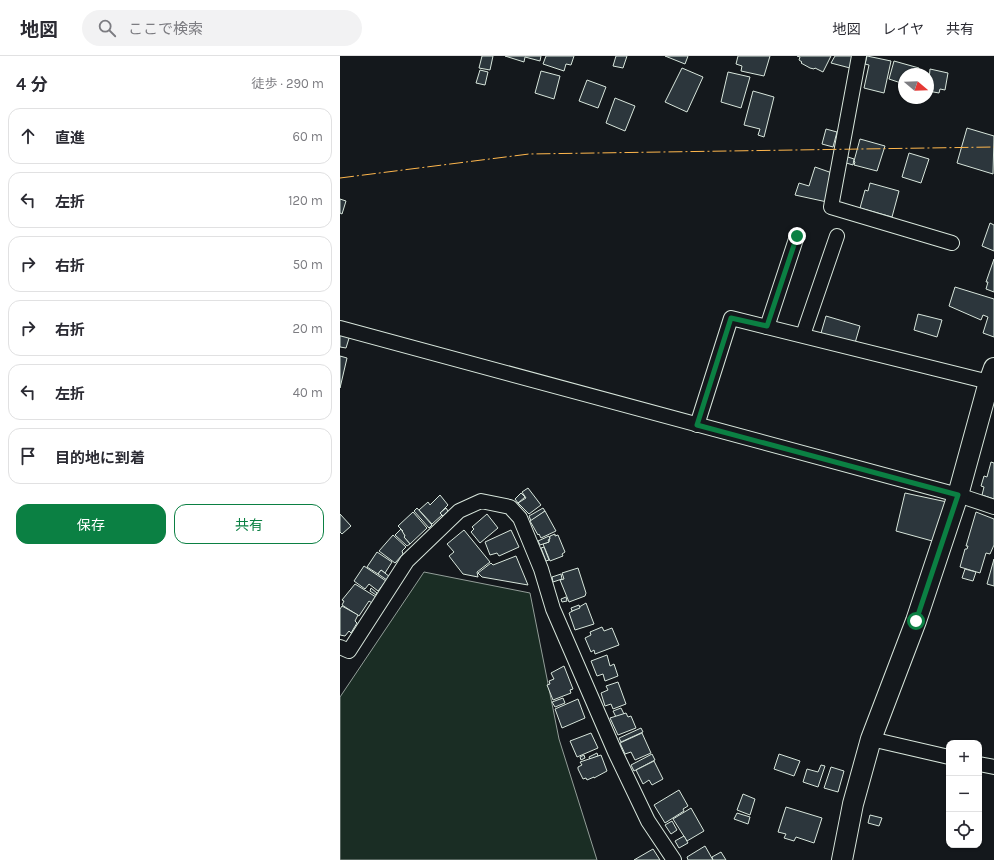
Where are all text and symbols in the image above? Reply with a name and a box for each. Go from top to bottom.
search box [82,10,362,46]
icon: search [96,17,118,39]
text: 地図 [20,19,58,41]
text: ここで検索 [128,20,203,38]
text: 地図 [832,21,860,38]
text: レイヤ [882,21,924,38]
text: 共有 [946,21,974,38]
north arrow [898,68,934,104]
text: 4 分 [16,74,47,94]
text: 徒歩 · 290 m [251,76,324,91]
icon: ahead [17,125,39,147]
text: 直進 [55,129,85,147]
text: 60 m [293,129,323,144]
icon: left [17,189,39,211]
text: 左折 [55,193,85,211]
text: 120 m [288,193,323,208]
route end [788,227,806,245]
icon: right [17,253,39,275]
text: 右折 [55,257,85,275]
text: 50 m [293,257,323,272]
icon: right [17,317,39,339]
text: 右折 [55,321,85,339]
text: 20 m [293,321,323,336]
icon: left [17,381,39,403]
text: 左折 [55,385,85,403]
text: 40 m [293,385,323,400]
icon: arrive [17,445,39,467]
text: 目的地に到着 [55,449,145,467]
button: 保存 [16,504,166,544]
button: 共有 [174,504,324,544]
route start [907,612,925,630]
map controls [946,740,982,848]
button: + [946,740,982,776]
button: − [946,776,982,812]
button: locate [946,812,982,848]

